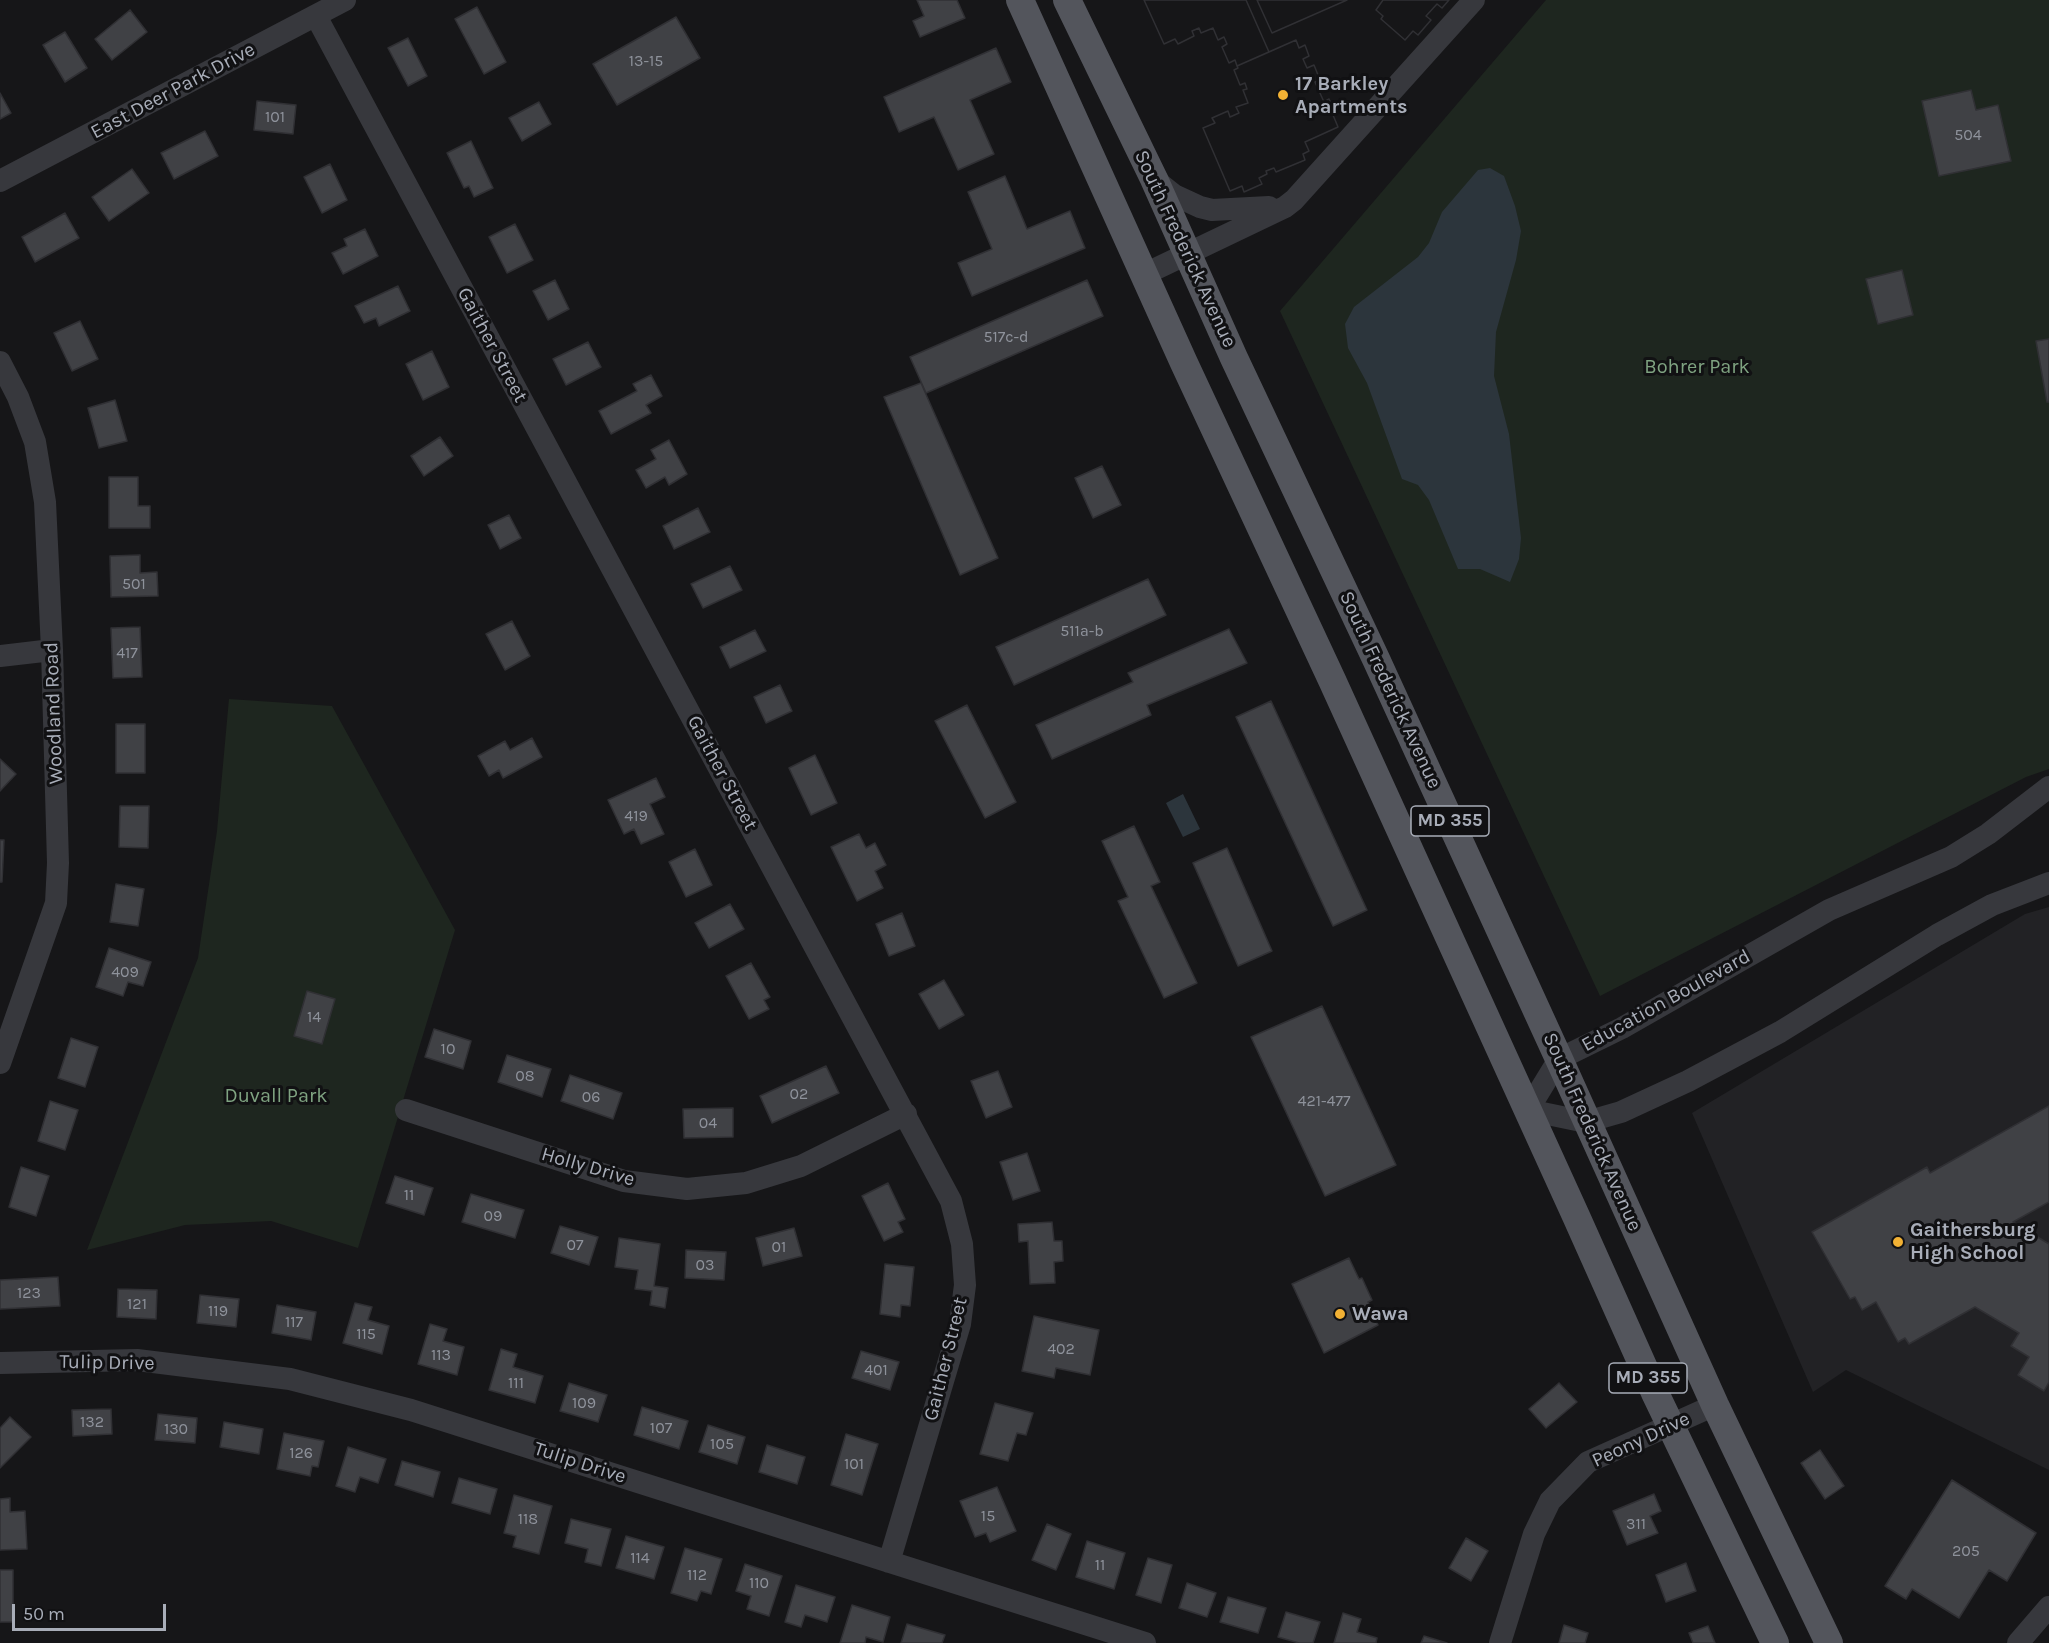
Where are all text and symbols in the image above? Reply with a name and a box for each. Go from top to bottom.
street label: East Deer Park Drive [87,37,259,145]
house number: 13-15 [629,51,663,71]
place label: 17 Barkley Apartments [1295,72,1408,119]
marker: 17 Barkley Apartments [1276,88,1290,102]
house number: 101 [265,107,285,127]
house number: 504 [1954,125,1982,145]
street label: South Frederick Avenue [1129,147,1241,351]
street label: Gaither Street [452,283,532,407]
house number: 517c-d [983,327,1029,347]
park label: Bohrer Park [1644,355,1750,379]
house number: 501 [122,574,146,594]
street label: South Frederick Avenue [1334,588,1446,792]
house number: 511a-b [1060,621,1104,641]
street label: Woodland Road [40,641,68,785]
house number: 417 [116,643,138,663]
street label: Gaither Street [682,711,762,835]
house number: 419 [624,806,648,826]
road number: MD 355 [1411,806,1489,836]
street label: Education Boulevard [1577,945,1755,1057]
house number: 409 [111,962,139,982]
house number: 14 [307,1007,321,1027]
street label: South Frederick Avenue [1537,1029,1647,1235]
house number: 10 [441,1039,455,1059]
house number: 08 [515,1066,535,1086]
park label: Duvall Park [225,1084,327,1108]
house number: 02 [790,1084,808,1104]
house number: 06 [582,1087,600,1107]
house number: 421-477 [1297,1091,1351,1111]
house number: 04 [699,1113,717,1133]
street label: Holly Drive [538,1142,638,1192]
house number: 11 [404,1185,414,1205]
house number: 09 [484,1206,502,1226]
place label: Gaithersburg High School [1910,1218,2035,1265]
house number: 07 [566,1235,584,1255]
marker: Gaithersburg High School [1891,1235,1905,1249]
house number: 01 [772,1237,786,1257]
house number: 03 [696,1255,714,1275]
house number: 123 [17,1283,41,1303]
house number: 121 [127,1294,147,1314]
street label: Gaither Street [919,1295,973,1423]
house number: 119 [208,1301,228,1321]
place label: Wawa [1352,1302,1409,1326]
marker: Wawa [1333,1307,1347,1321]
house number: 117 [285,1312,303,1332]
house number: 115 [356,1324,376,1344]
house number: 402 [1047,1339,1075,1359]
house number: 113 [431,1345,451,1365]
street label: Tulip Drive [59,1350,155,1376]
house number: 401 [864,1360,888,1380]
road number: MD 355 [1609,1363,1687,1393]
house number: 111 [508,1373,524,1393]
house number: 109 [572,1393,596,1413]
street label: Peony Drive [1588,1407,1694,1473]
house number: 132 [80,1412,104,1432]
house number: 107 [650,1418,672,1438]
house number: 130 [164,1419,188,1439]
house number: 105 [710,1434,734,1454]
street label: Tulip Drive [531,1437,629,1489]
house number: 126 [289,1443,313,1463]
house number: 101 [844,1454,864,1474]
house number: 15 [981,1506,995,1526]
house number: 118 [518,1509,538,1529]
house number: 311 [1626,1514,1646,1534]
house number: 205 [1952,1541,1980,1561]
house number: 114 [630,1548,650,1568]
house number: 11 [1095,1555,1105,1575]
house number: 112 [687,1565,707,1585]
house number: 110 [749,1573,769,1593]
scale bar [15,1592,170,1630]
text: 50 m [23,1603,65,1625]

